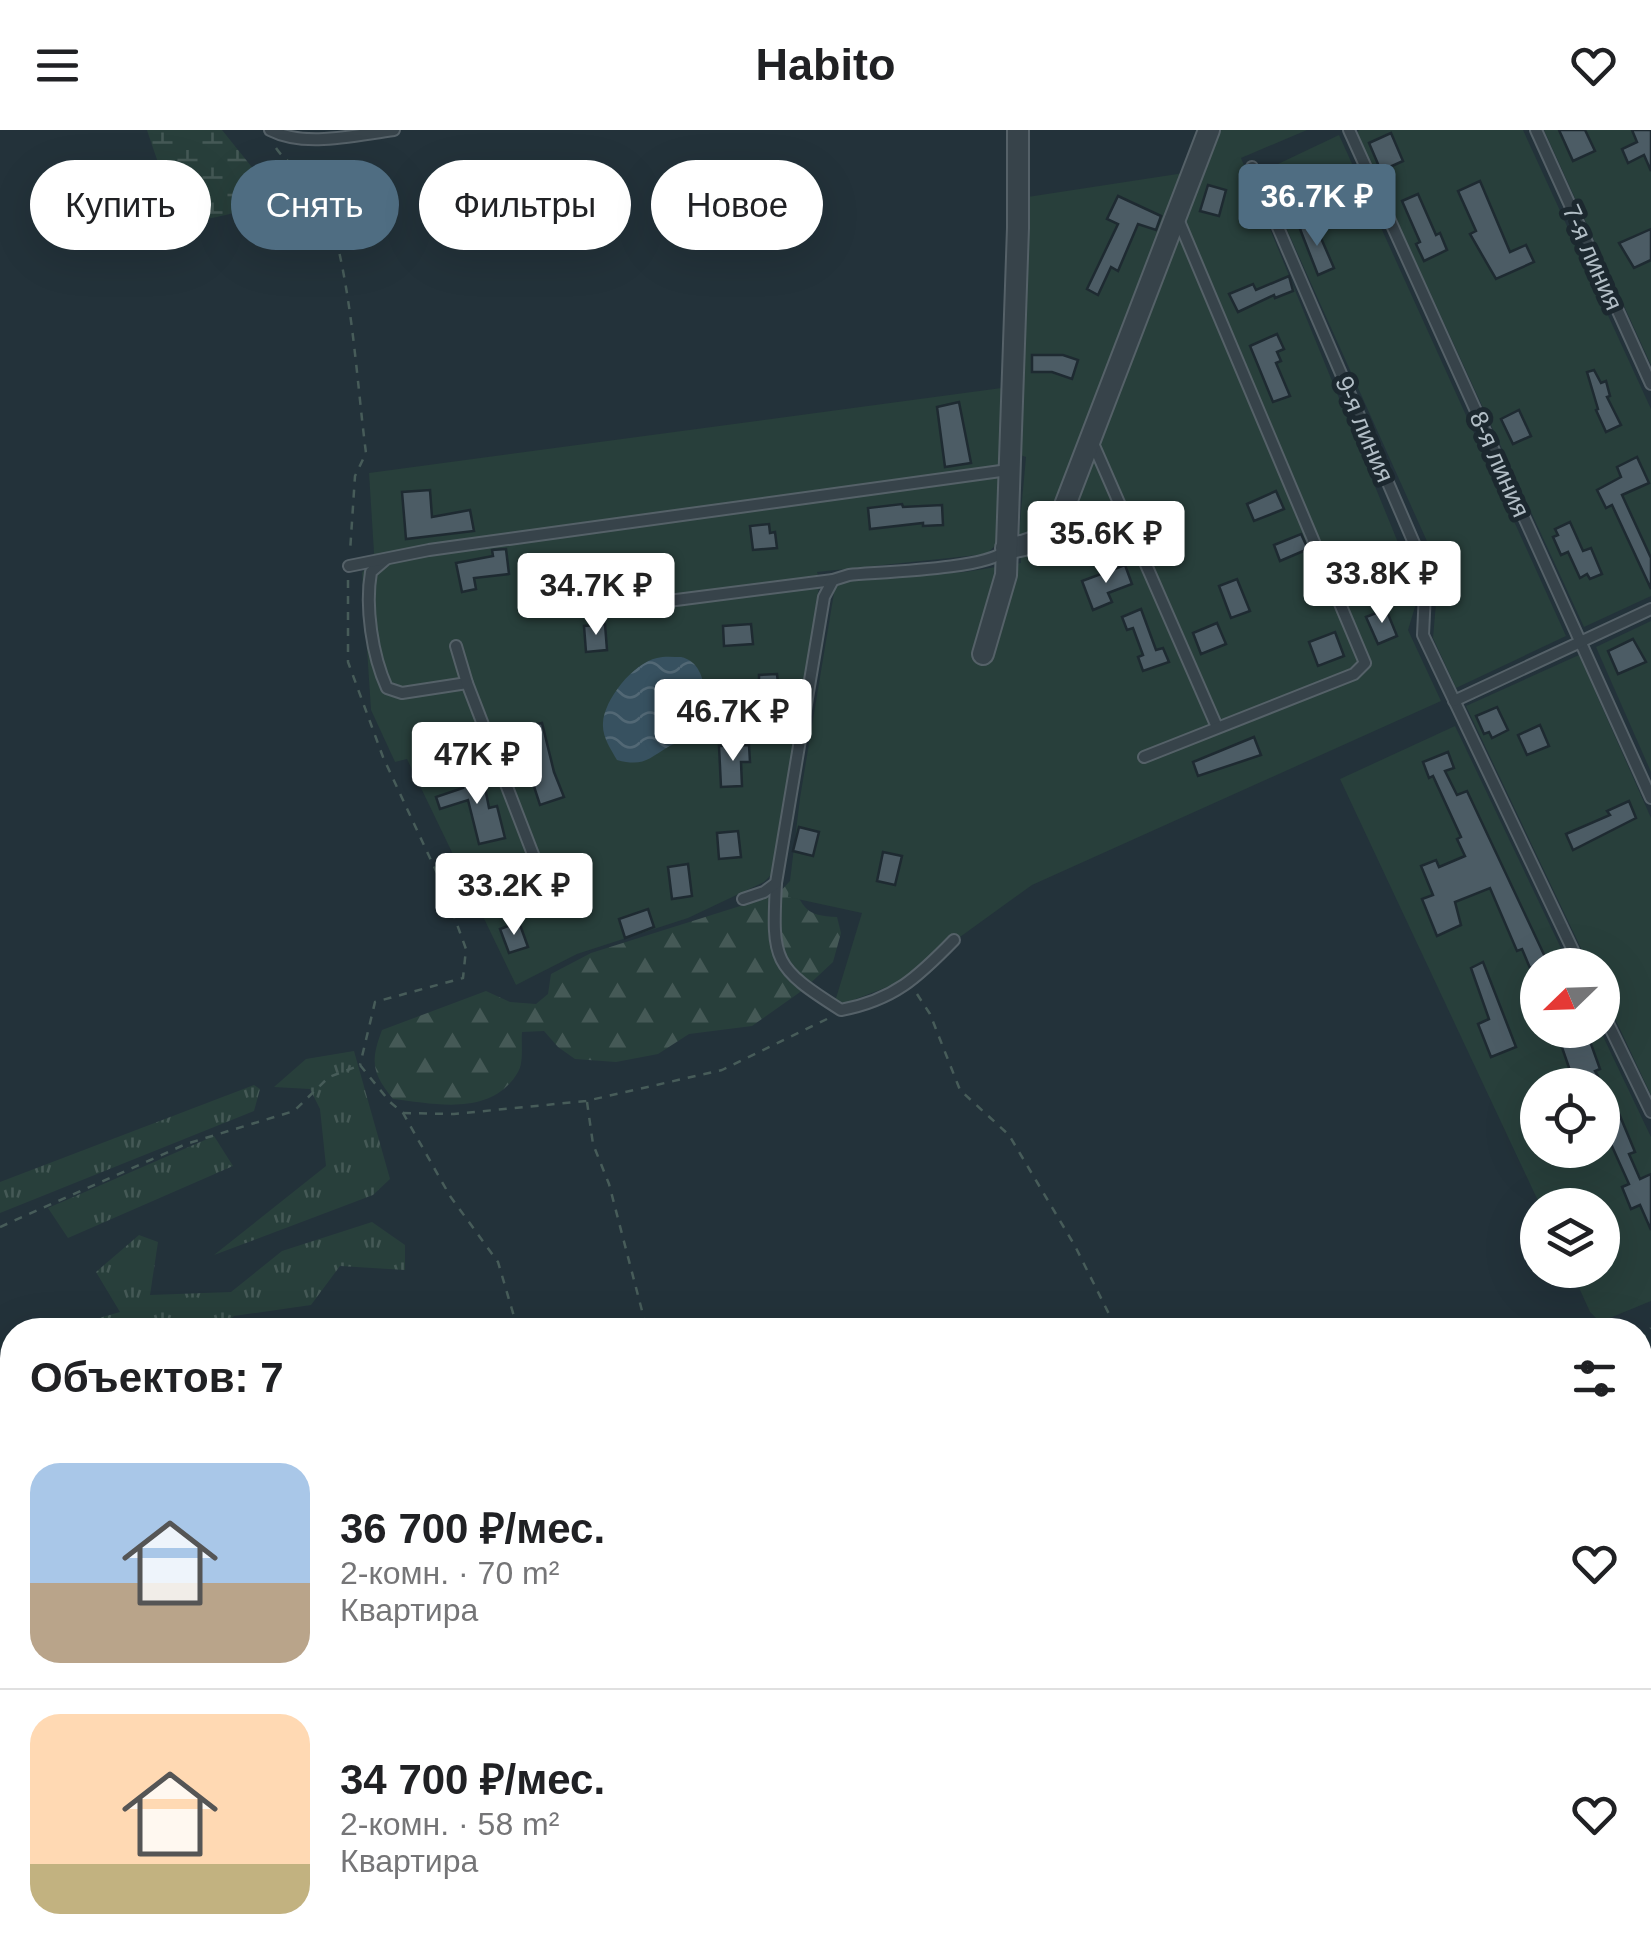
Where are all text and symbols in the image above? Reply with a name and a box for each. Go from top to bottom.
icon: menu [30,38,85,93]
icon: heart [1566,38,1621,93]
text: Habito [756,39,896,90]
chip: Купить [30,160,211,250]
chip: Снять [231,160,399,250]
chip: Фильтры [419,160,631,250]
chip: Новое [651,160,823,250]
pin: 36.7K ₽ [1225,164,1409,249]
text: 36.7K ₽ [1261,178,1373,214]
street label: 7-я линия [1557,200,1629,314]
street label: 9-я линия [1330,372,1400,486]
street label: 8-я линия [1464,407,1536,521]
pin: 35.6K ₽ [1014,501,1198,586]
text: 35.6K ₽ [1050,515,1162,551]
pin: 33.8K ₽ [1290,541,1474,626]
pin: 34.7K ₽ [504,553,688,638]
text: 33.8K ₽ [1326,555,1438,591]
text: 34.7K ₽ [540,567,652,603]
pin: 46.7K ₽ [641,679,825,764]
text: 46.7K ₽ [677,693,789,729]
pin: 47K ₽ [407,722,547,807]
text: 47K ₽ [434,736,520,772]
pin: 33.2K ₽ [422,853,606,938]
text: 33.2K ₽ [458,867,570,903]
north arrow [1520,948,1620,1048]
map controls [1520,948,1620,1288]
button: locate [1520,1068,1620,1168]
button: layers [1520,1188,1620,1288]
icon: filters [1567,1351,1622,1406]
text: Объектов: 7 [30,1354,284,1401]
icon: home [110,1503,230,1623]
text: 36 700 ₽/мес. [340,1505,605,1552]
icon: heart [1567,1536,1622,1591]
text: 2-комн. · 70 m² [340,1555,559,1591]
text: Квартира [340,1592,478,1628]
icon: home [110,1754,230,1874]
text: 34 700 ₽/мес. [340,1756,605,1803]
icon: heart [1567,1787,1622,1842]
text: 2-комн. · 58 m² [340,1806,559,1842]
text: Квартира [340,1843,478,1879]

